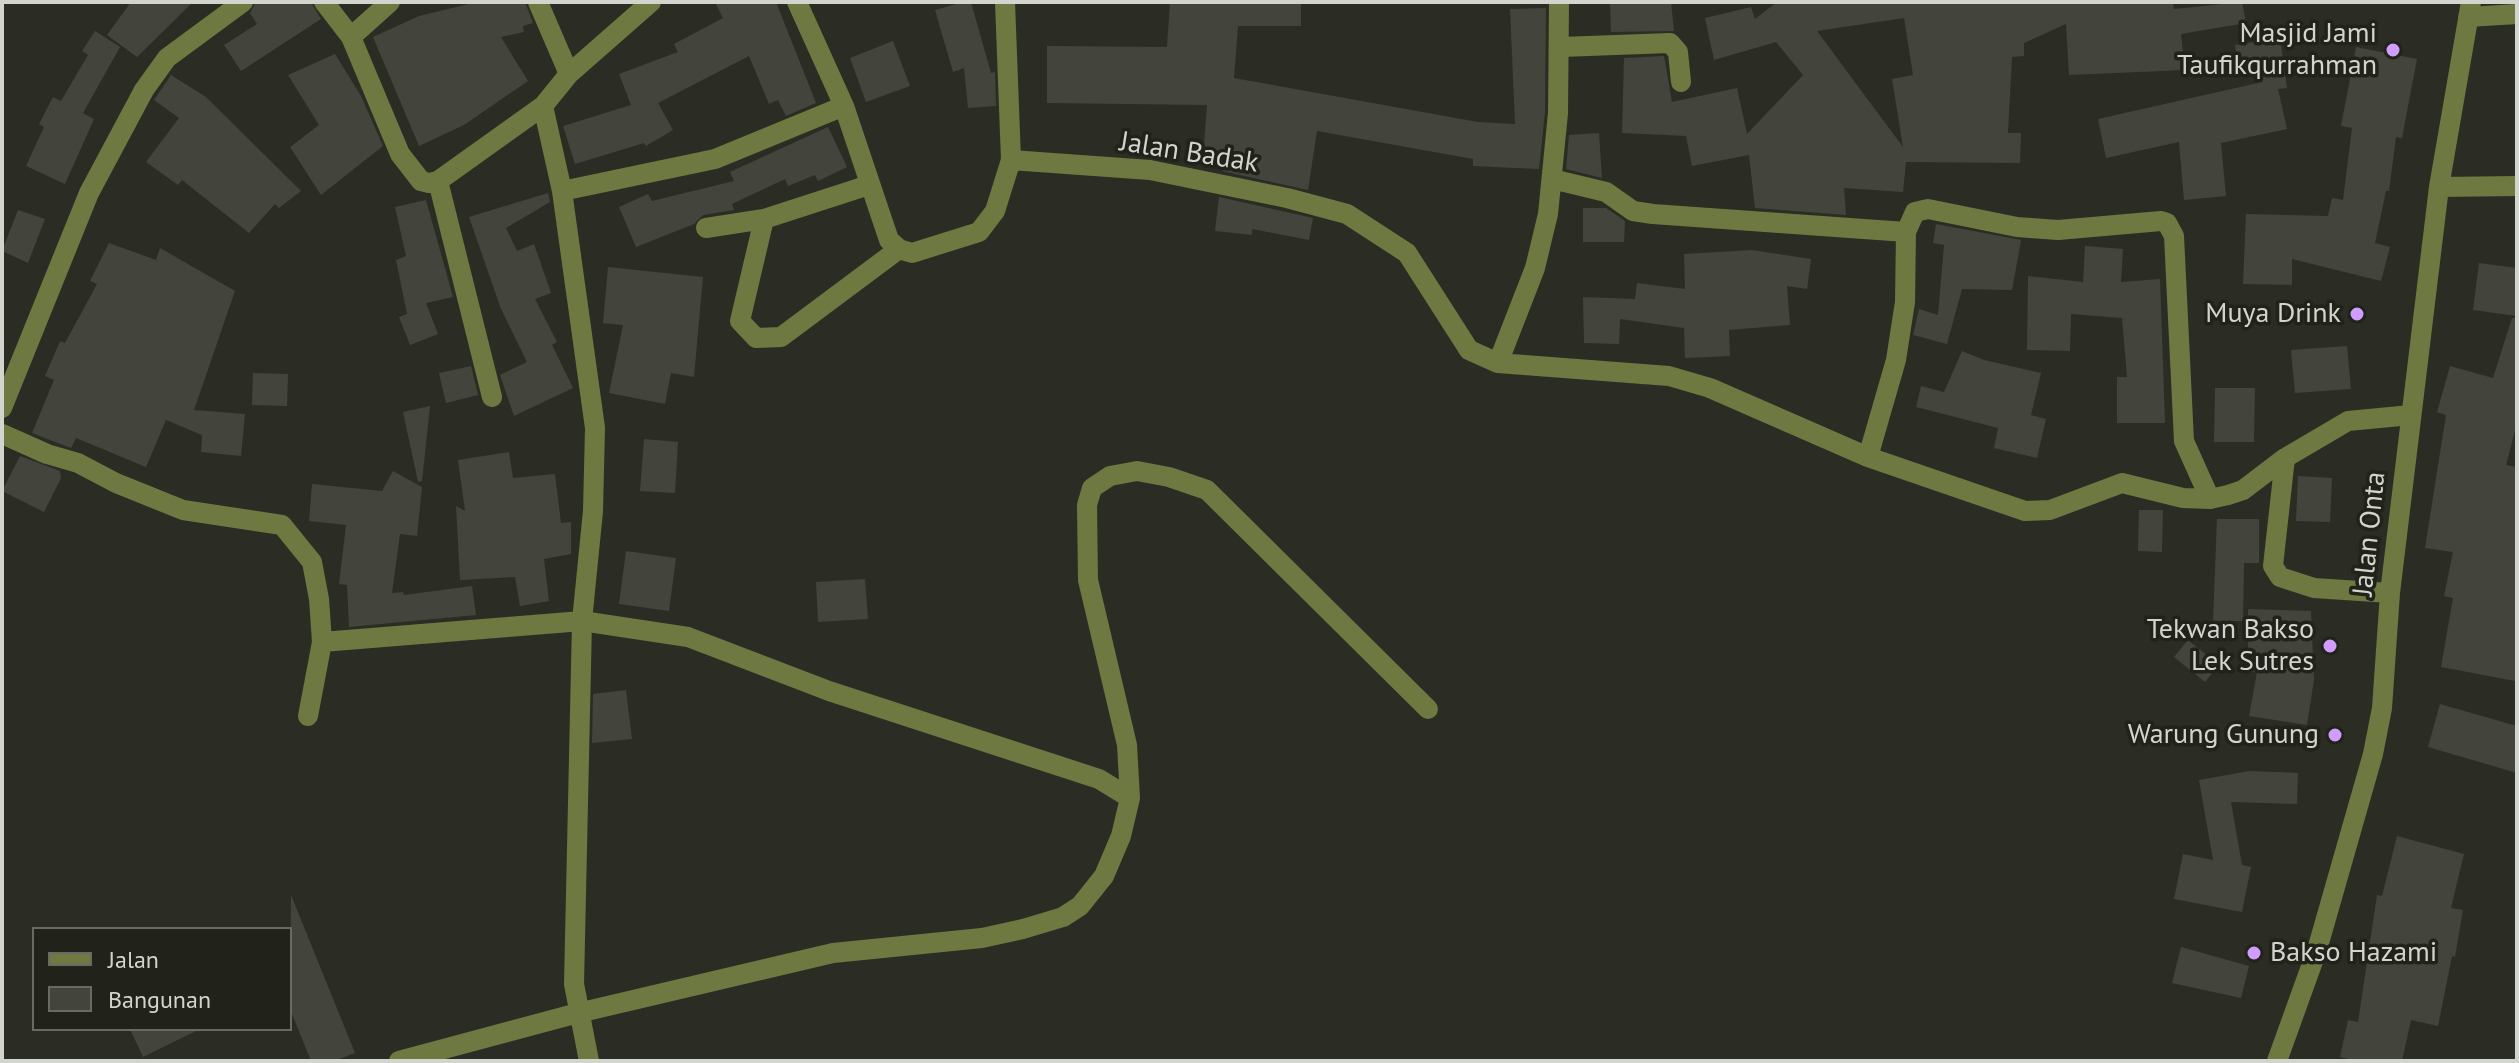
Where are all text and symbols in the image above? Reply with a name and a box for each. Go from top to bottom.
place label: Masjid Jami Taufikqurrahman [2177,17,2377,83]
marker: Masjid Jami Taufikqurrahman [2384,41,2402,59]
street label: Jalan Badak [1117,125,1261,181]
place label: Muya Drink [2205,297,2341,331]
marker: Muya Drink [2348,305,2366,323]
street label: Jalan Onta [2347,470,2393,598]
place label: Tekwan Bakso Lek Sutres [2147,613,2314,679]
marker: Tekwan Bakso Lek Sutres [2321,637,2339,655]
place label: Warung Gunung [2128,718,2319,752]
marker: Warung Gunung [2326,726,2344,744]
legend [32,927,292,1031]
place label: Bakso Hazami [2270,936,2437,970]
text: Jalan [108,944,159,975]
marker: Bakso Hazami [2245,944,2263,962]
text: Bangunan [108,984,211,1015]

